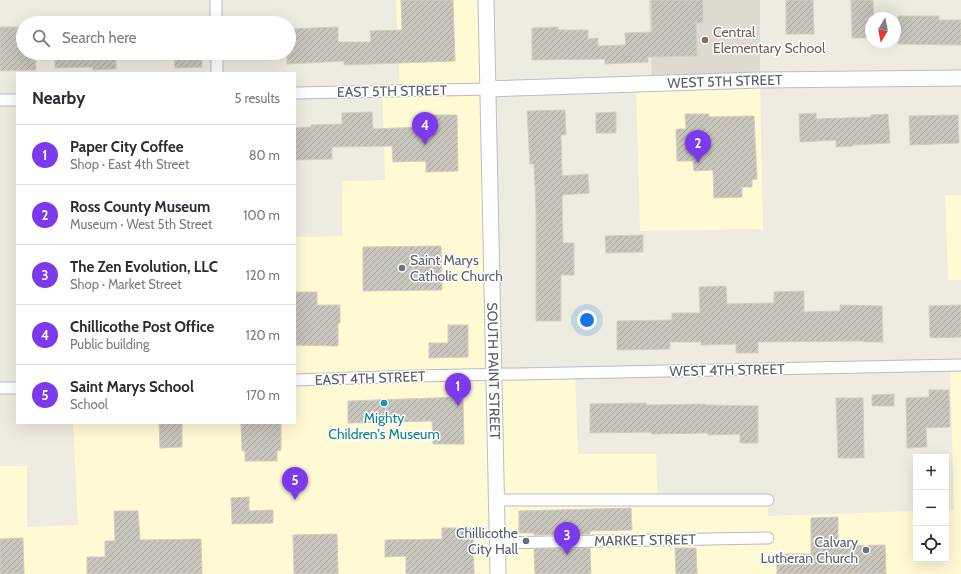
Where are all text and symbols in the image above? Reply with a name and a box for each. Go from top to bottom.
north arrow [865,12,901,48]
search box [16,16,296,60]
place label: Central Elementary School [713,23,826,57]
icon: search [30,27,52,49]
text: Search here [62,29,137,47]
marker: Central Elementary School [700,35,710,45]
street label: WEST 5TH STREET [667,71,783,92]
street label: EAST 5TH STREET [337,81,448,101]
text: Nearby [32,88,85,108]
text: 5 results [234,90,280,106]
pin: 4 [412,112,438,145]
pin: 2 [685,130,711,163]
text: Paper City Coffee [70,138,184,156]
text: 1 [43,147,47,163]
text: 80 m [249,147,280,163]
text: Shop · East 4th Street [70,156,189,172]
text: Ross County Museum [70,198,210,216]
text: 2 [42,207,48,223]
text: 100 m [243,207,280,223]
text: Museum · West 5th Street [70,216,212,232]
place label: Saint Marys Catholic Church [410,251,503,285]
text: The Zen Evolution, LLC [70,258,218,276]
marker: Saint Marys Catholic Church [397,263,407,273]
text: 3 [41,267,49,283]
text: 120 m [246,267,280,283]
text: Shop · Market Street [70,276,182,292]
street label: SOUTH PAINT STREET [483,302,504,440]
your location [577,310,597,330]
text: Chillicothe Post Office [70,318,214,336]
text: 4 [41,327,49,343]
text: 120 m [246,327,280,343]
text: Public building [70,336,150,352]
street label: WEST 4TH STREET [669,360,785,380]
street label: EAST 4TH STREET [314,367,426,389]
pin: 1 [445,373,471,406]
text: Saint Marys School [70,378,194,396]
text: 5 [42,387,48,403]
text: 170 m [246,387,280,403]
text: School [70,396,108,412]
marker: Mighty Children's Museum [379,398,389,408]
place label: Mighty Children's Museum [328,409,440,443]
map controls [913,454,949,562]
button: + [913,454,949,490]
pin: 5 [282,467,308,500]
button: − [913,490,949,526]
pin: 3 [554,522,580,555]
place label: Chillicothe City Hall [456,524,519,558]
button: locate [913,526,949,562]
street label: MARKET STREET [594,530,697,550]
place label: Calvary Lutheran Church [761,533,858,567]
marker: Chillicothe City Hall [521,536,531,546]
marker: Calvary Lutheran Church [861,545,871,555]

